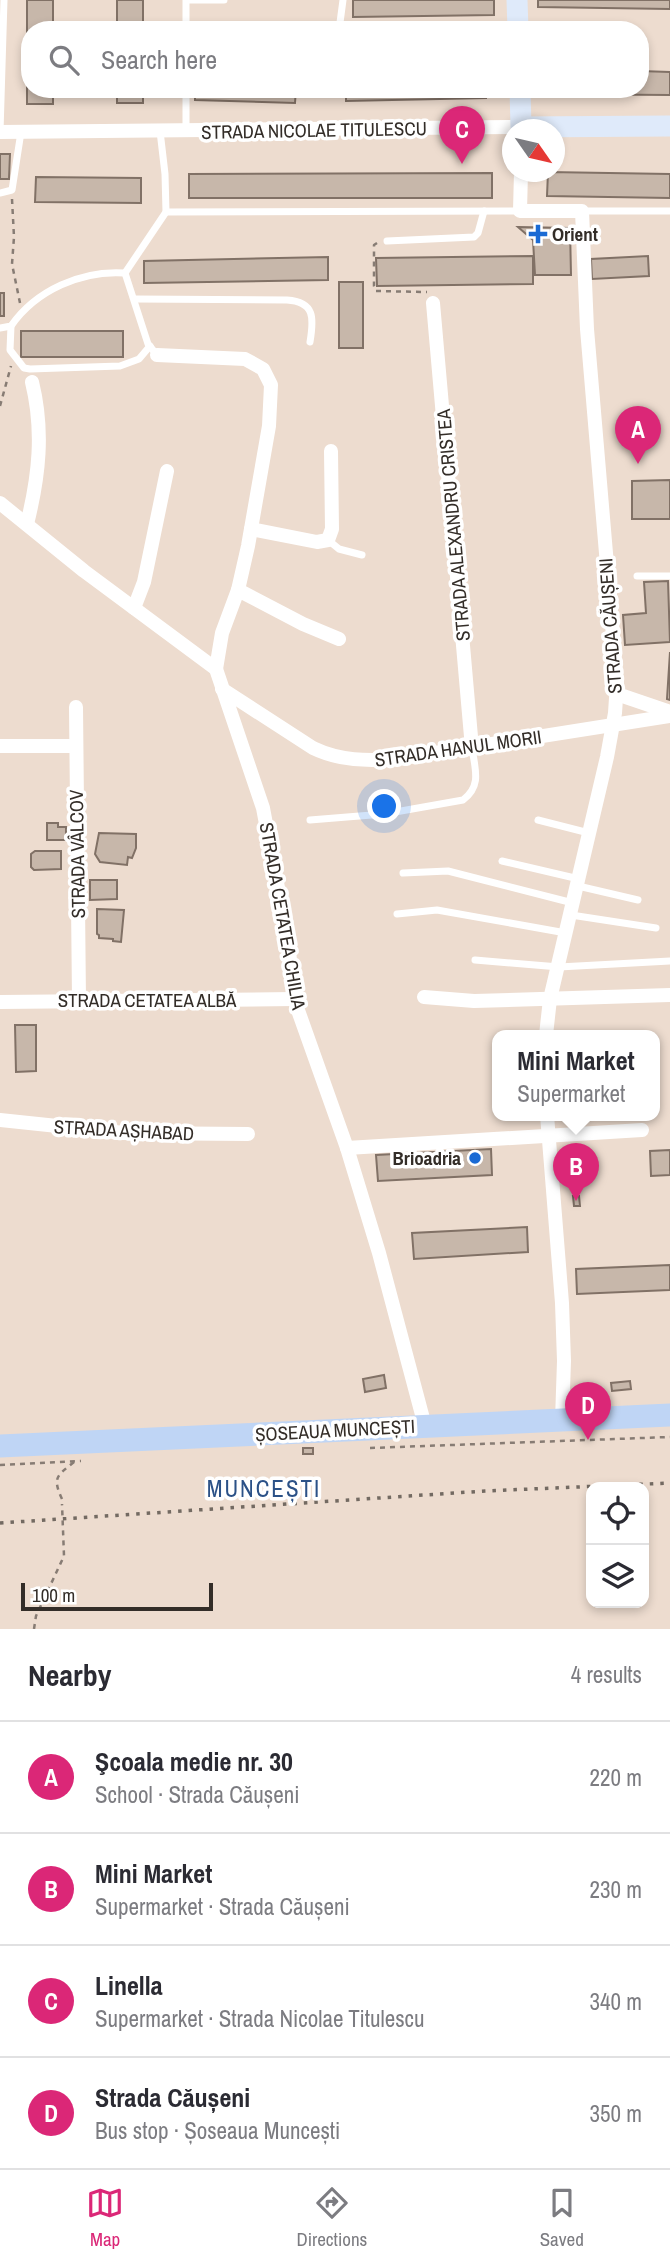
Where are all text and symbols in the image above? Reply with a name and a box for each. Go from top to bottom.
search box [21,21,649,98]
icon: search [45,41,83,79]
text: Search here [101,42,217,77]
pin: C [439,106,485,164]
street label: STRADA NICOLAE TITULESCU [201,115,427,145]
north arrow [502,119,565,182]
place label: Orient [552,221,598,247]
marker: Orient [530,226,546,242]
pin: A [615,406,661,464]
street label: STRADA ALEXANDRU CRISTEA [430,407,476,642]
street label: STRADA CĂUȘENI [592,557,628,695]
street label: STRADA HANUL MORII [373,723,543,773]
street label: STRADA VÂLCOV [63,789,91,919]
your location [367,789,401,823]
street label: STRADA CETATEA CHILIA [254,820,312,1012]
street label: STRADA CETATEA ALBĂ [58,987,237,1013]
popup [492,1030,660,1121]
text: Mini Market [517,1043,635,1078]
text: Supermarket [517,1078,625,1109]
street label: STRADA AȘHABAD [53,1113,195,1147]
pin: B [553,1143,599,1201]
place label: Brioadria [393,1145,461,1171]
marker: Brioadria [467,1150,483,1166]
pin: D [565,1382,611,1440]
street label: ȘOSEAUA MUNCEȘTI [254,1413,416,1447]
district label: MUNCEȘTI [207,1473,321,1504]
map controls [586,1482,649,1608]
button: locate [586,1482,649,1545]
button: layers [586,1545,649,1608]
scale bar [21,1580,214,1612]
text: 100 m [32,1582,75,1608]
text: Nearby [28,1655,111,1695]
text: 4 results [571,1659,642,1690]
text: Şcoala medie nr. 30 [95,1744,293,1779]
text: A [44,1762,58,1793]
text: 220 m [590,1762,642,1793]
text: School · Strada Căușeni [95,1779,299,1810]
text: Mini Market [95,1856,212,1891]
text: B [44,1874,58,1905]
text: 230 m [590,1874,642,1905]
text: Supermarket · Strada Căușeni [95,1891,350,1922]
text: Linella [95,1968,163,2003]
text: C [44,1986,58,2017]
text: 340 m [590,1986,642,2017]
text: Supermarket · Strada Nicolae Titulescu [95,2003,424,2034]
text: Strada Căușeni [95,2080,250,2115]
text: D [44,2098,58,2129]
text: 350 m [590,2098,642,2129]
text: Bus stop · Șoseaua Muncești [95,2115,340,2146]
tab: Map [86,2184,124,2252]
tab: Directions [296,2184,367,2252]
tab: Saved [540,2184,584,2252]

